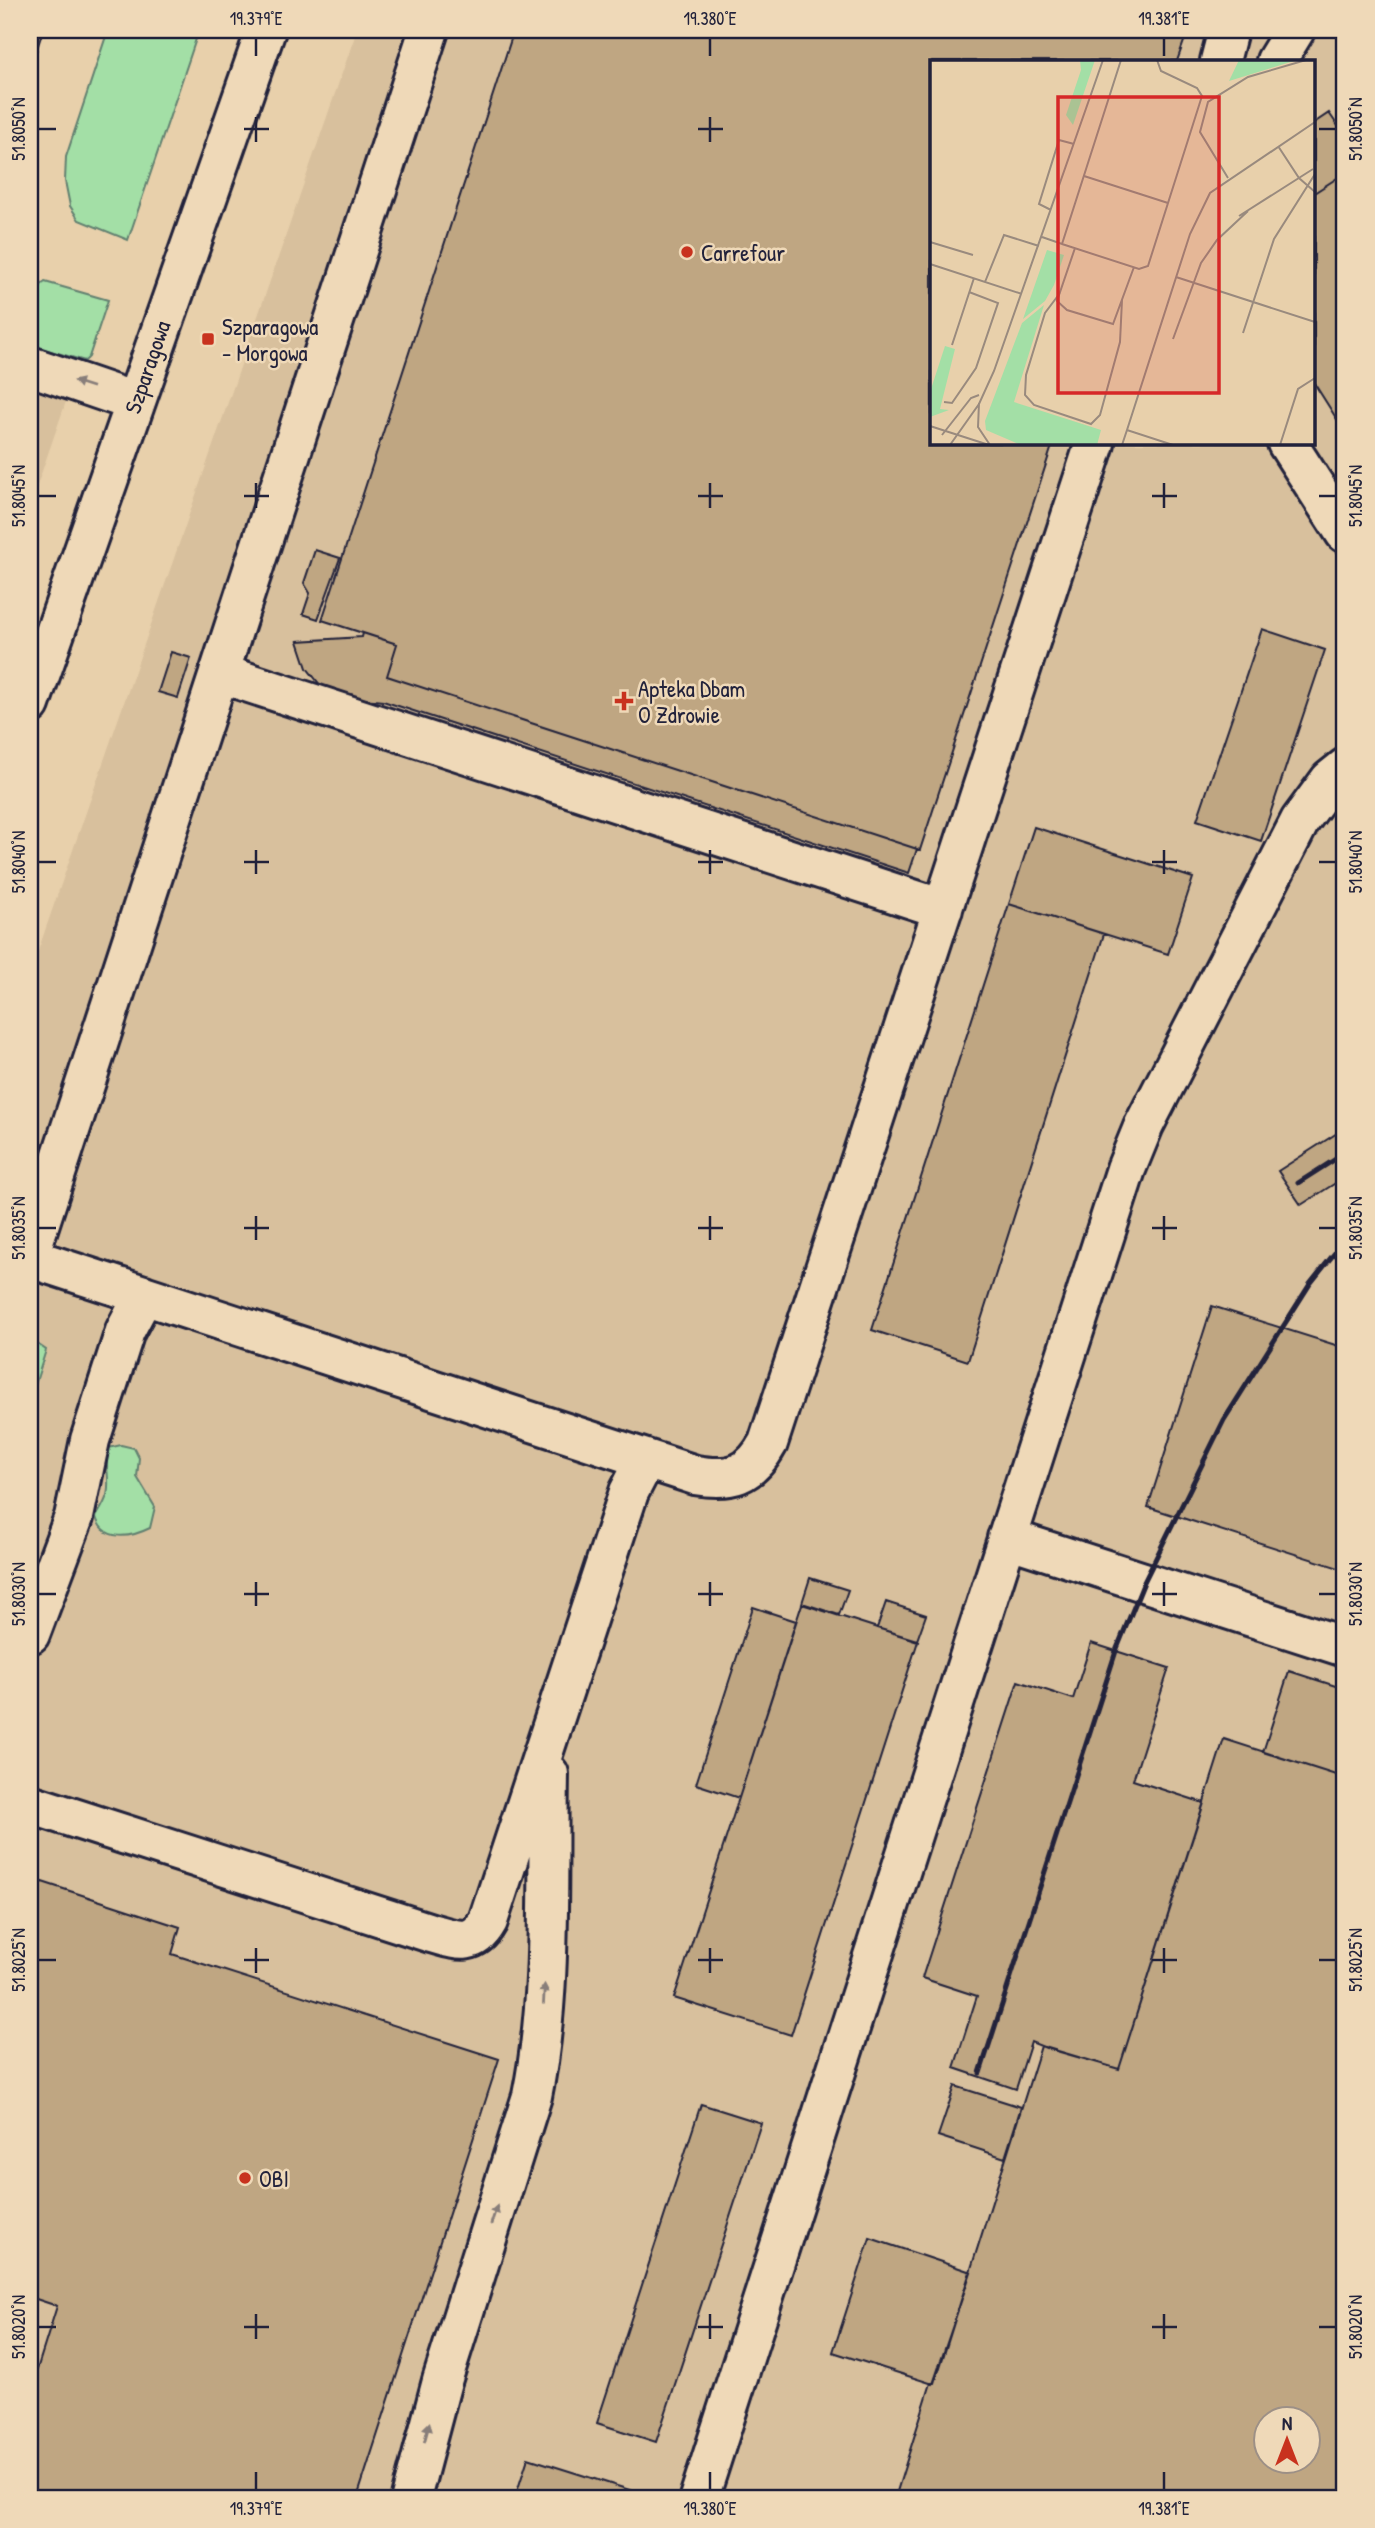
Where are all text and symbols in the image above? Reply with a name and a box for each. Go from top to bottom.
text: 19.379°E [230,6,282,31]
text: 19.380°E [683,6,737,31]
text: 19.381°E [1138,6,1190,31]
inset map [930,60,1316,444]
text: 51.8050°N [6,97,31,161]
text: 51.8050°N [1343,97,1368,161]
place label: Carrefour [701,237,785,268]
marker: Carrefour [679,244,695,260]
place label: Szparagowa - Morgowa [222,311,318,368]
street label: Szparagowa [117,316,177,418]
marker: Szparagowa - Morgowa [200,331,216,347]
one-way arrow [72,378,93,388]
text: 51.8045°N [6,465,31,527]
text: 51.8045°N [1343,465,1368,527]
place label: Apteka Dbam O Zdrowie [638,673,745,730]
marker: Apteka Dbam O Zdrowie [616,693,632,709]
text: 51.8040°N [6,831,31,893]
text: 51.8040°N [1343,831,1368,893]
text: 51.8035°N [6,1196,31,1260]
text: 51.8035°N [1343,1196,1368,1260]
text: 51.8030°N [6,1562,31,1626]
text: 51.8030°N [1343,1562,1368,1626]
text: 51.8025°N [6,1928,31,1992]
text: 51.8025°N [1343,1928,1368,1992]
one-way arrow [538,1983,549,2005]
place label: OBI [259,2163,289,2194]
marker: OBI [237,2170,253,2186]
one-way arrow [490,2204,500,2225]
text: 51.8020°N [6,2295,31,2359]
text: 51.8020°N [1343,2295,1368,2359]
north arrow [1252,2406,1322,2476]
text: N [1282,2410,1292,2436]
one-way arrow [423,2421,433,2442]
text: 19.379°E [230,2496,282,2521]
text: 19.380°E [683,2496,737,2521]
text: 19.381°E [1138,2496,1190,2521]

